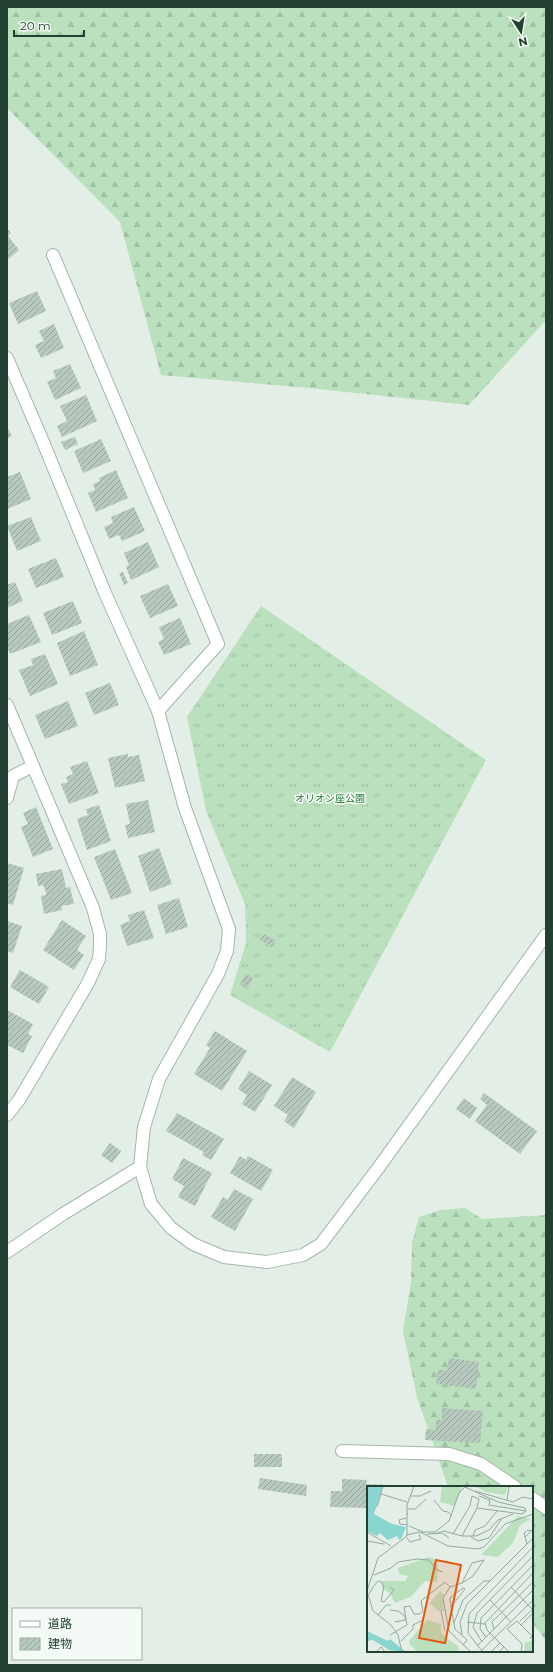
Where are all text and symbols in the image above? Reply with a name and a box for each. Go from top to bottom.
scale bar [14,12,84,38]
north arrow [501,12,541,52]
text: 20 m [20,18,51,33]
text: N [517,34,529,50]
park label: オリオン座公園 [295,792,365,805]
inset map [367,1486,533,1652]
legend [12,1608,142,1660]
text: 道路 [48,1616,72,1631]
text: 建物 [48,1636,72,1651]

